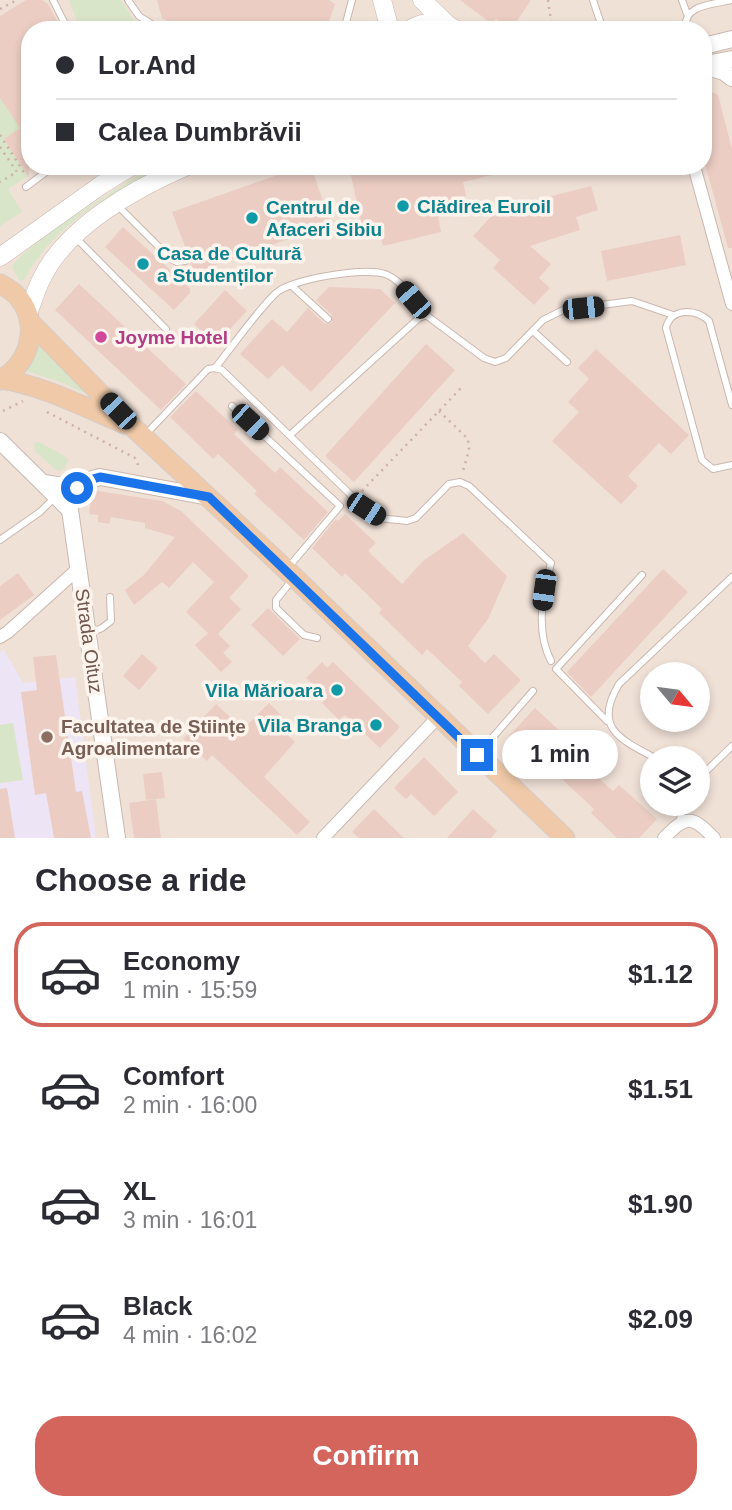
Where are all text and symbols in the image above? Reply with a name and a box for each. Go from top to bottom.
text: Lor.And [98,50,196,80]
text: Calea Dumbrăvii [98,117,302,147]
place label: Clădirea Euroil [417,196,551,217]
place label: Centrul de Afaceri Sibiu [266,197,382,240]
marker: Clădirea Euroil [395,198,411,214]
marker: Centrul de Afaceri Sibiu [244,210,260,226]
place label: Casa de Cultură a Studenților [157,243,302,286]
marker: Casa de Cultură a Studenților [135,256,151,272]
car [392,277,435,323]
car [562,295,605,321]
place label: Joyme Hotel [115,327,228,348]
marker: Joyme Hotel [93,329,109,345]
car [96,389,141,433]
car [228,400,273,444]
route start [61,472,93,504]
car [343,489,390,529]
car [531,568,558,612]
street label: Strada Oituz [71,587,107,695]
north arrow [640,662,710,732]
map controls [640,662,710,816]
place label: Vila Mărioara [205,680,323,701]
marker: Vila Mărioara [329,682,345,698]
place label: Vila Branga [258,715,362,736]
place label: Facultatea de Științe Agroalimentare [61,716,246,759]
marker: Vila Branga [368,717,384,733]
marker: Facultatea de Științe Agroalimentare [39,729,55,745]
callout: 1 min [502,730,617,780]
route end [461,739,493,771]
text: 1 min [530,741,590,767]
button: layers [640,746,710,816]
text: Choose a ride [35,862,247,898]
icon: car [39,943,102,1006]
text: Economy [123,946,240,976]
text: $1.12 [628,959,693,989]
text: 1 min · 15:59 [123,977,257,1003]
icon: car [39,1058,102,1121]
text: Comfort [123,1061,224,1091]
text: $1.51 [628,1074,693,1104]
text: 2 min · 16:00 [123,1092,257,1118]
icon: car [39,1173,102,1236]
text: XL [123,1176,156,1206]
text: $1.90 [628,1189,693,1219]
text: 3 min · 16:01 [123,1207,257,1233]
icon: car [39,1288,102,1351]
text: Black [123,1291,192,1321]
text: $2.09 [628,1304,693,1334]
text: 4 min · 16:02 [123,1322,257,1348]
button: Confirm [35,1416,697,1496]

